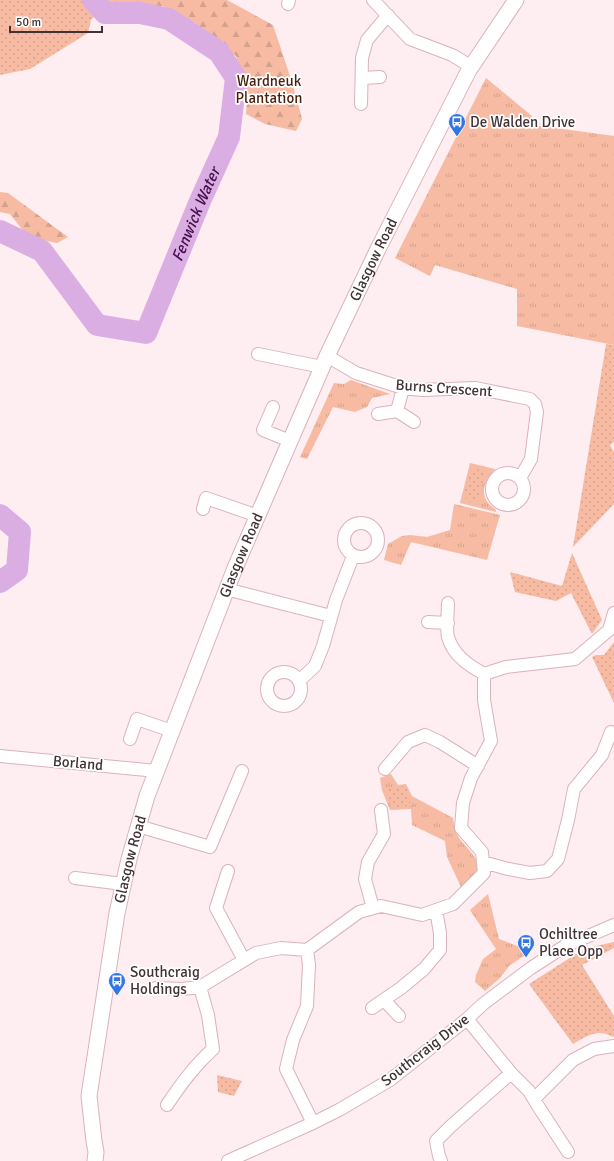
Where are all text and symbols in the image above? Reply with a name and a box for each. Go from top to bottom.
scale bar [10,8,102,34]
text: 50 m [16,15,41,30]
park label: Wardneuk Plantation [236,72,302,107]
bus stop icon: De Walden Drive [447,112,467,137]
place label: De Walden Drive [470,113,575,131]
water label: Fenwick Water [167,163,226,264]
street label: Glasgow Road [346,215,401,304]
street label: Burns Crescent [395,376,493,400]
street label: Glasgow Road [215,510,267,600]
street label: Borland [52,752,104,774]
street label: Glasgow Road [110,813,150,905]
place label: Ochiltree Place Opp [539,925,603,960]
bus stop icon: Ochiltree Place Opp [516,933,536,958]
place label: Southcraig Holdings [130,963,200,998]
bus stop icon: Southcraig Holdings [107,971,127,996]
street label: Southcraig Drive [377,1010,473,1090]

